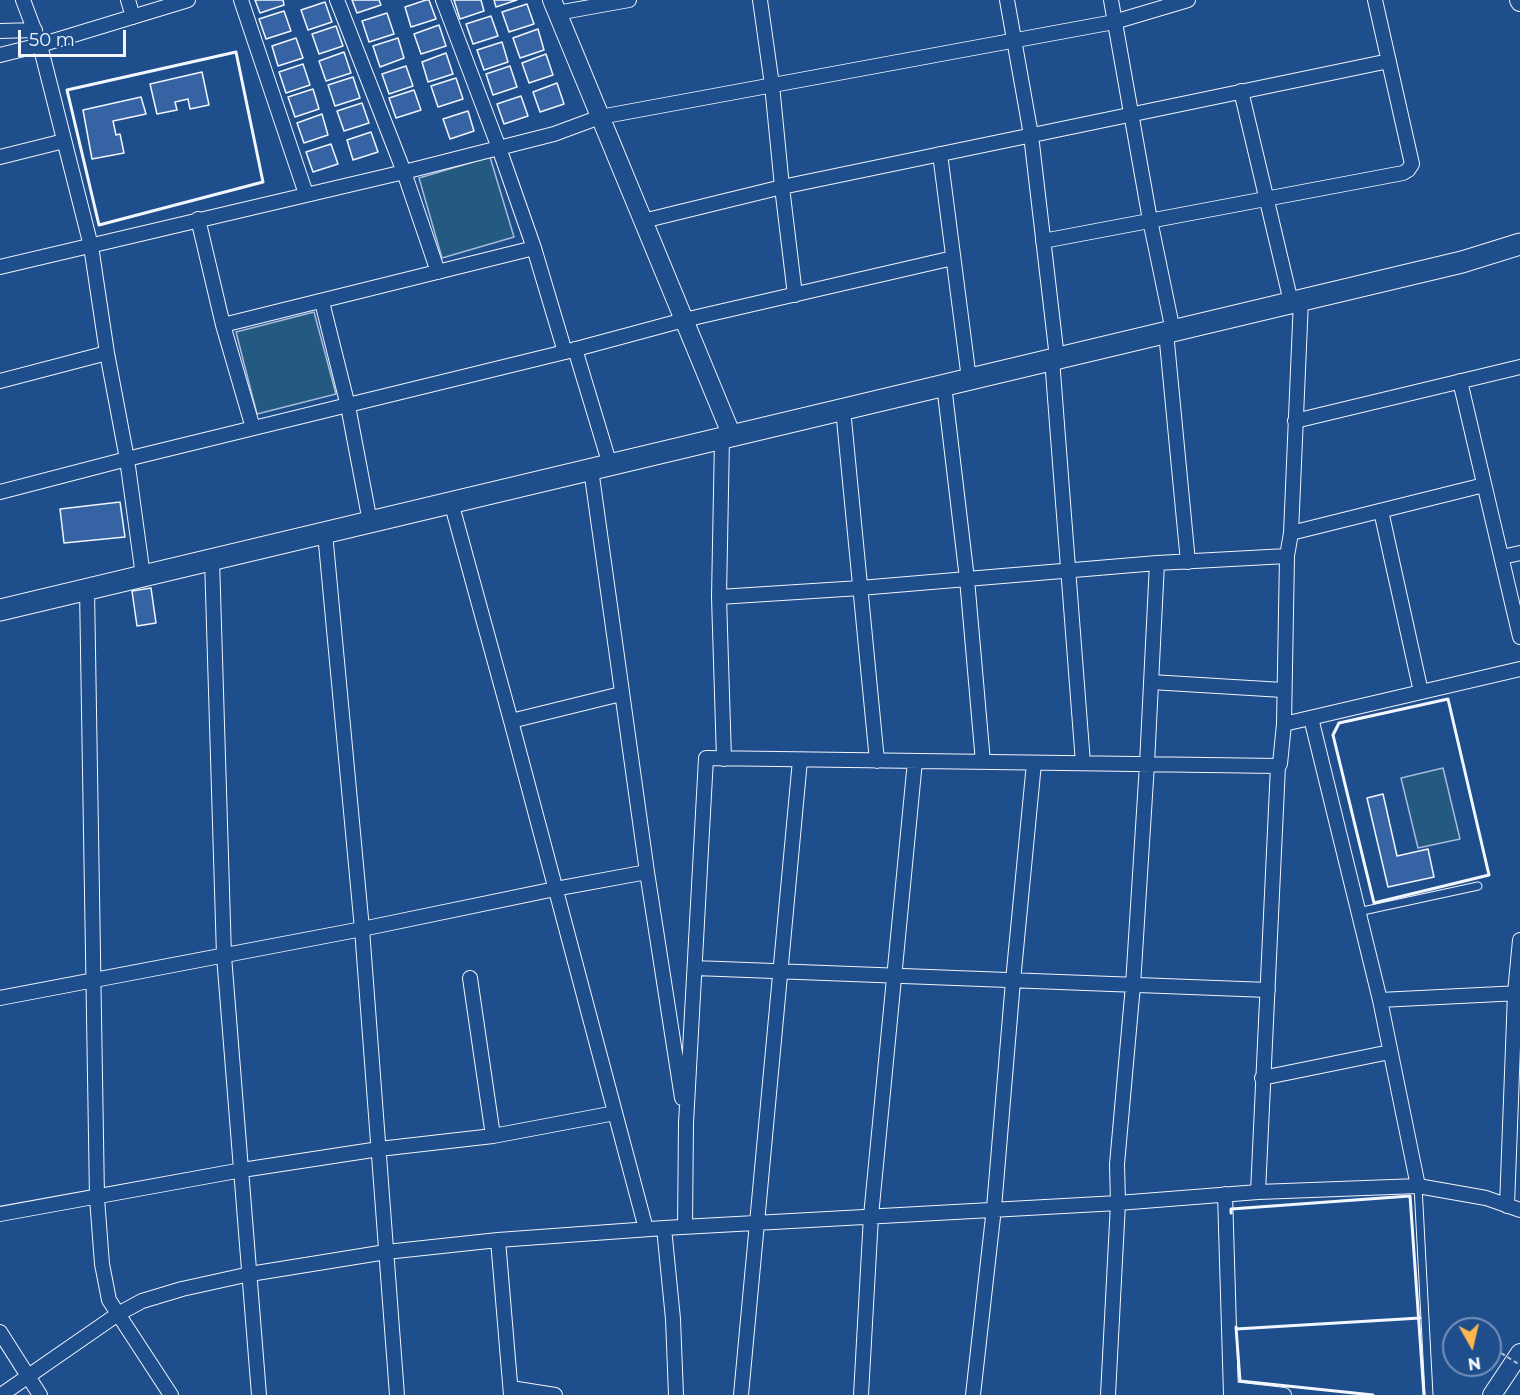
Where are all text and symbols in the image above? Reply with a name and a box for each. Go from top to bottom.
scale bar [21,18,129,56]
text: 50 m [29,29,75,51]
north arrow [1442,1317,1502,1377]
text: N [1467,1353,1482,1374]

